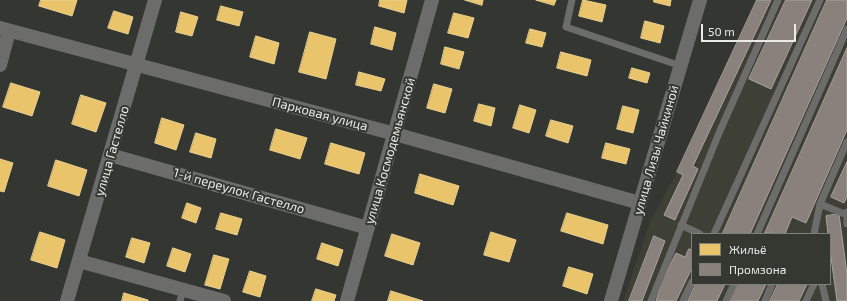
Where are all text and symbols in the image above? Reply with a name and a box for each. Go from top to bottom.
scale bar [703,16,798,42]
text: 50 m [708,24,735,38]
street label: улица Космодемьянской [362,76,418,226]
street label: улица Лизы Чайкиной [630,83,682,217]
street label: Парковая улица [270,94,370,134]
street label: улица Гастелло [92,104,132,198]
street label: 1-й переулок Гастелло [172,165,306,217]
legend [691,233,831,285]
text: Жильё [729,242,766,256]
text: Промзона [729,262,786,276]

